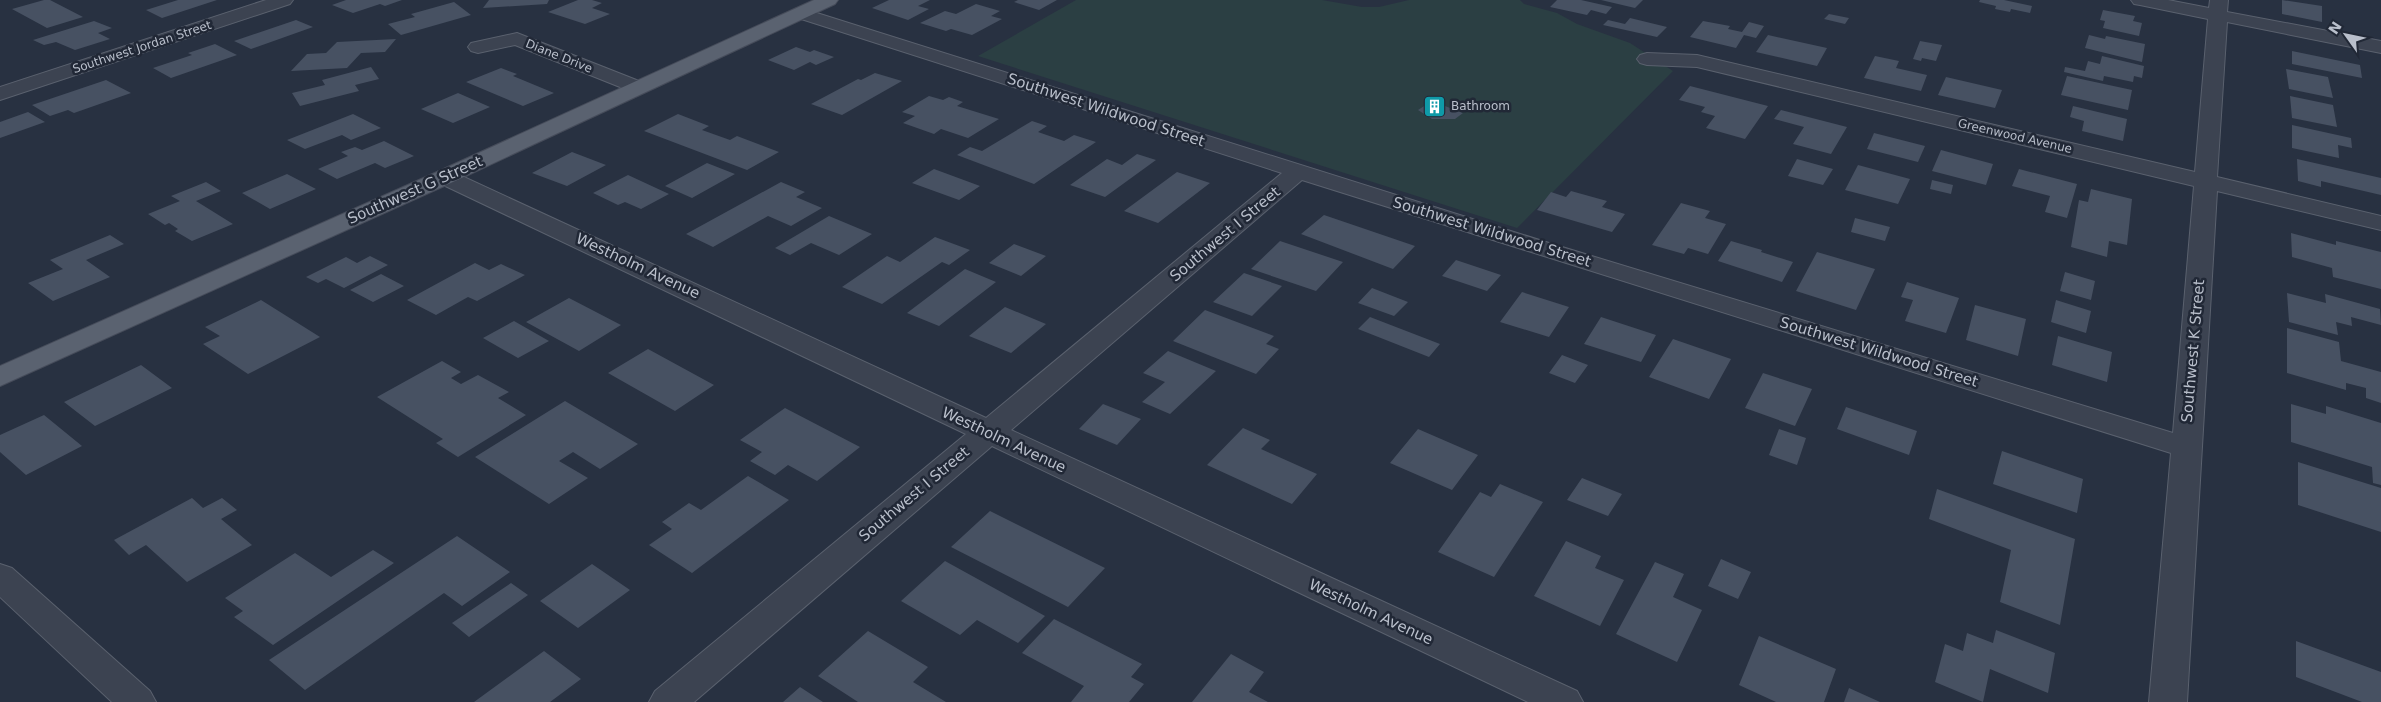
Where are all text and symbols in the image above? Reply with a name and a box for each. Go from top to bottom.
north arrow [2321,10,2371,60]
street label: Southwest Jordan Street [71,18,214,76]
text: N [2325,19,2345,37]
street label: Diane Drive [524,36,594,76]
street label: Southwest Wildwood Street [1005,70,1207,150]
building icon: Bathroom [1423,94,1447,118]
place label: Bathroom [1451,99,1510,113]
street label: Greenwood Avenue [1956,116,2074,156]
street label: Southwest G Street [345,152,485,228]
street label: Southwest I Street [1166,183,1284,285]
street label: Southwest Wildwood Street [1391,193,1593,271]
street label: Westholm Avenue [573,229,703,303]
street label: Southwest K Street [2178,279,2208,423]
street label: Southwest Wildwood Street [1778,313,1980,391]
street label: Westholm Avenue [939,403,1069,477]
street label: Southwest I Street [855,443,973,545]
street label: Westholm Avenue [1306,575,1436,649]

